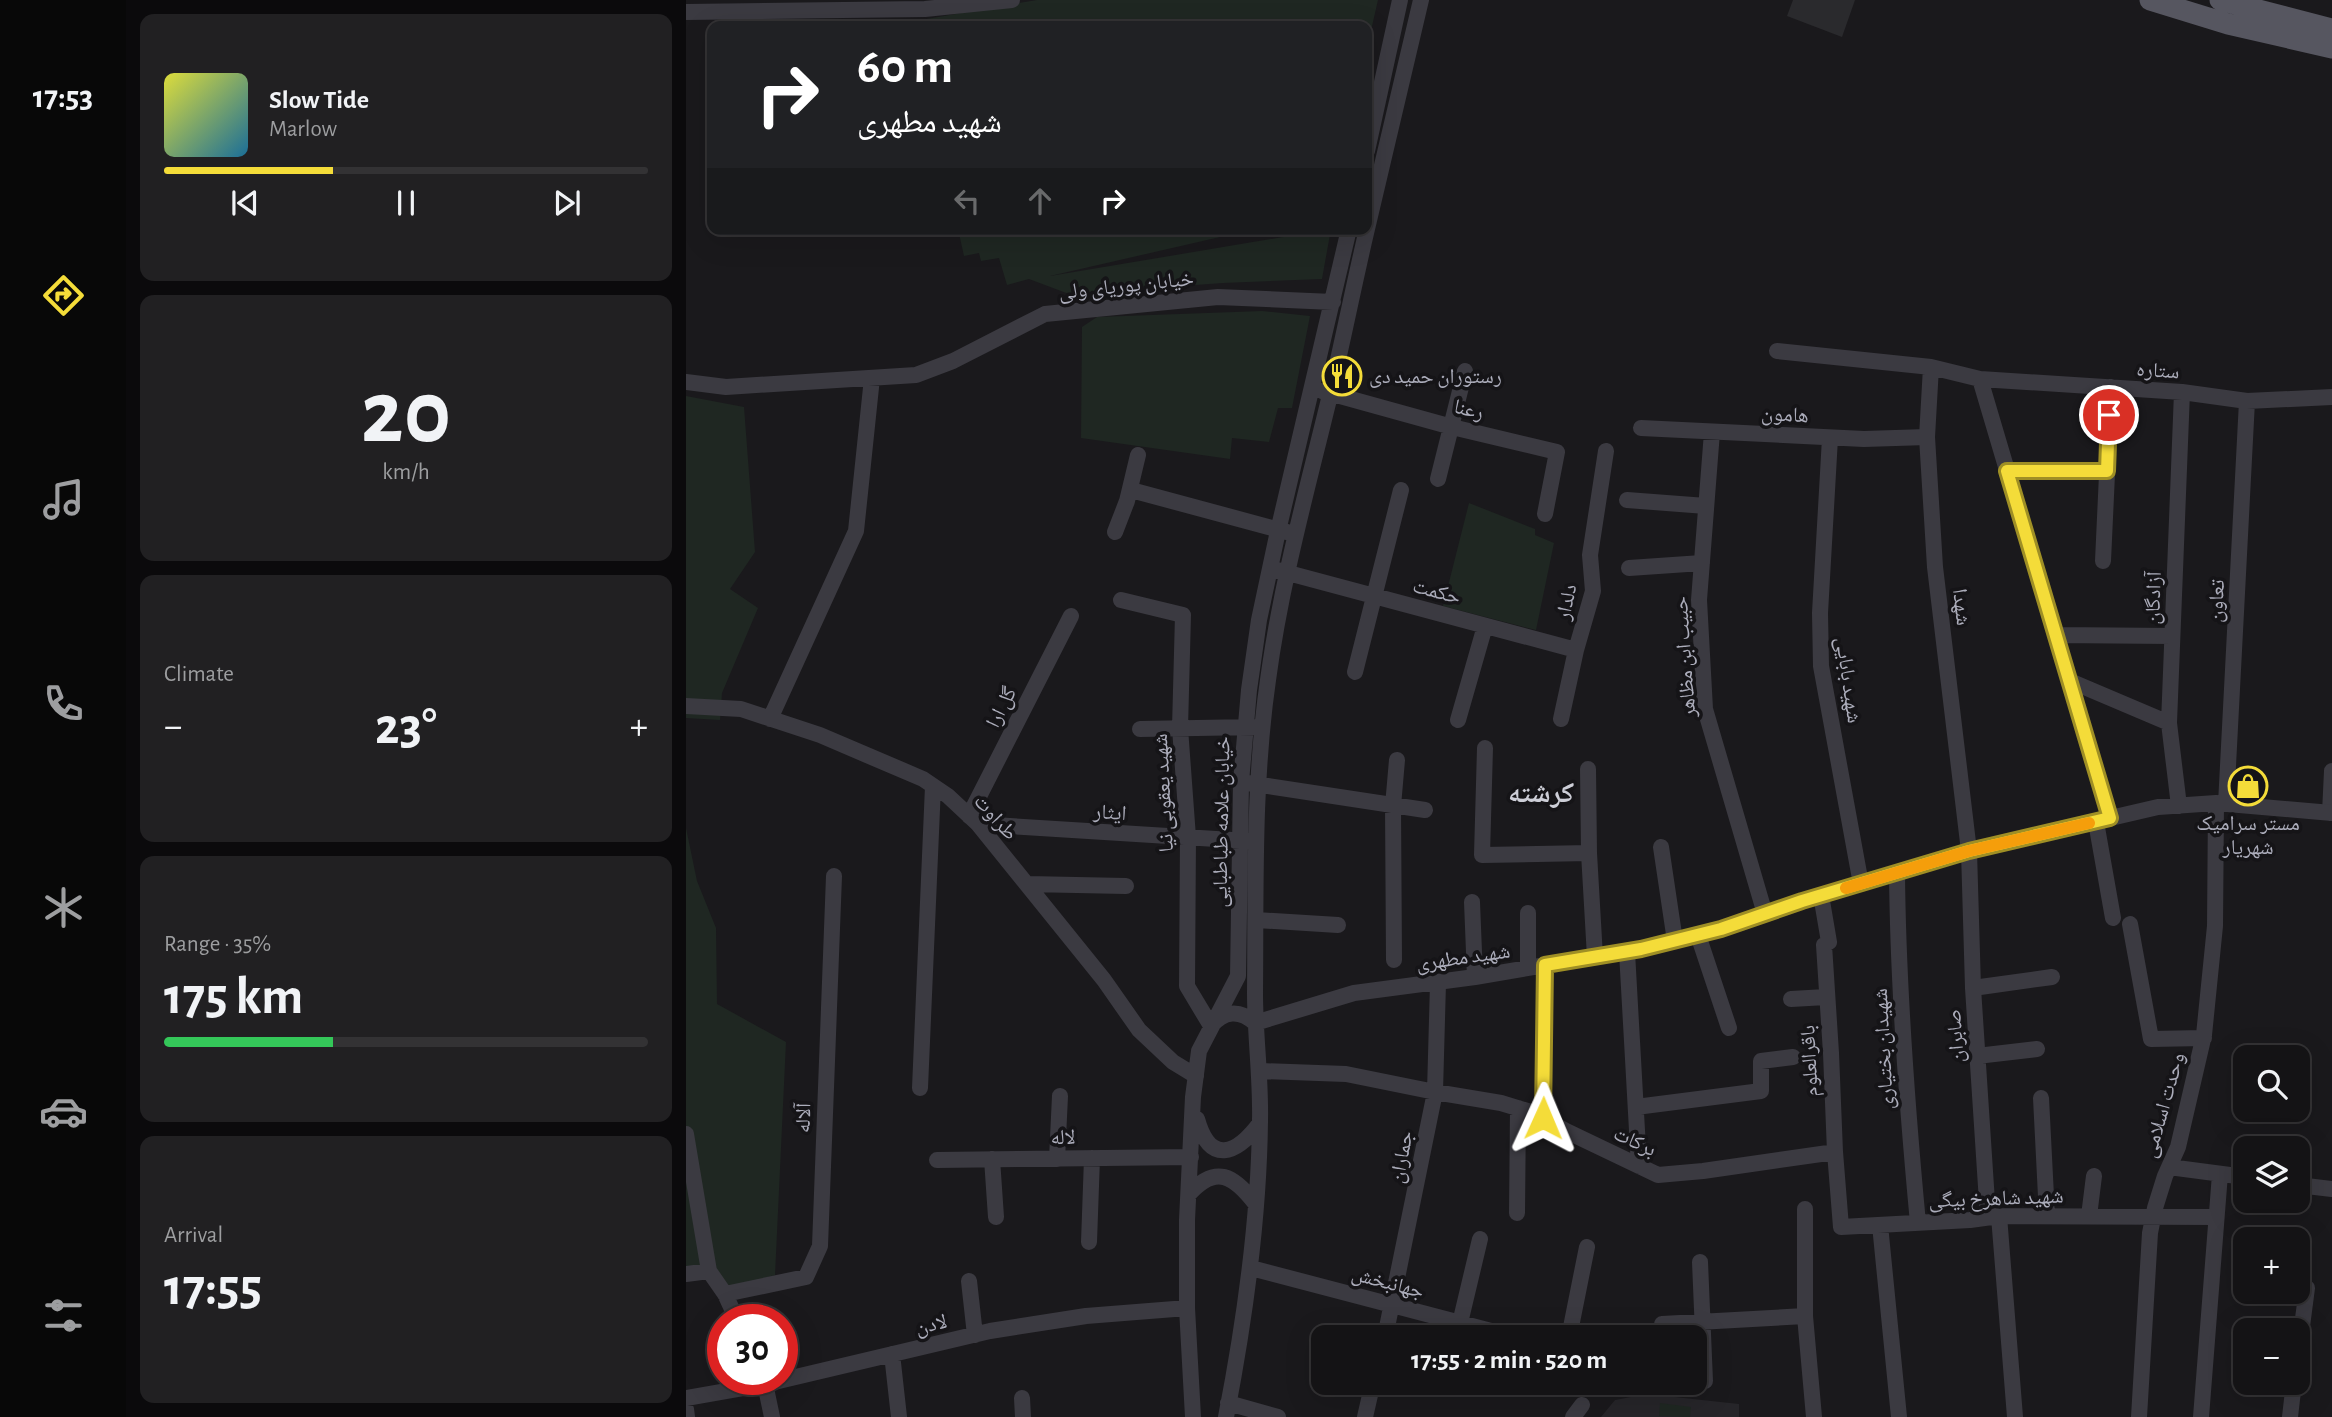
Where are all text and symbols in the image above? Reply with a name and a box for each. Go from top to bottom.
text: 60 m [857,43,953,92]
icon: right [742,49,833,140]
text: 17:53 [33,81,93,113]
text: Slow Tide [269,87,369,113]
text: شهید مطهری [857,106,1002,138]
text: Marlow [269,118,337,141]
icon: left [948,182,986,220]
icon: ahead [1021,182,1059,220]
icon: right [1094,182,1132,220]
icon: previous [226,184,264,222]
icon: pause [387,184,425,222]
icon: next [548,184,586,222]
street label: خیابان پوریای ولی [1057,268,1195,305]
icon: directions [39,271,88,320]
restaurant icon: رستوران حمید دی [1321,355,1363,397]
street label: ستاره [2136,359,2180,382]
place label: رستوران حمید دی [1369,366,1502,388]
text: 20 [361,368,451,459]
pin [2079,385,2139,445]
street label: رعنا [1452,396,1486,423]
icon: arrive [2090,396,2128,434]
street label: هامون [1761,403,1809,427]
text: km/h [382,461,430,484]
icon: music [39,475,88,524]
street label: آزادگان [2141,570,2166,625]
street label: حکمت [1411,575,1463,608]
street label: تعاون [2205,579,2229,623]
street label: دلدار [1552,582,1581,623]
street label: شهدا [1948,588,1974,627]
street label: حبیب ابن مظاهر [1670,596,1701,719]
street label: شهید بابایی [1830,636,1865,725]
text: Climate [164,663,234,686]
icon: phone [39,679,88,728]
street label: گل ارا [982,683,1022,732]
text: 23° [375,701,437,753]
text: − [164,708,182,746]
text: + [630,708,648,746]
street label: شهید یعقوبی نیا [1150,733,1179,853]
street label: خیابان علامه طباطبایی [1210,736,1235,908]
shop icon: مستر سرامیک شهریار [2227,765,2269,807]
district label: کرشته [1508,780,1574,808]
street label: طراوت [970,790,1021,844]
street label: ایثار [1092,801,1127,824]
place label: مستر سرامیک شهریار [2196,813,2300,859]
icon: climate [39,883,88,932]
text: Range · 35% [164,933,271,956]
street label: شهید مطهری [1415,940,1512,975]
text: 175 km [164,971,303,1023]
street label: شهیدان بختیاری [1870,988,1898,1110]
street label: صابران [1943,1009,1969,1063]
street label: باقرالعلوم [1797,1024,1825,1097]
map controls [2233,1045,2310,1395]
button: search [2233,1045,2310,1122]
street label: وحدت اسلامی [2138,1050,2190,1161]
position arrow [1506,1081,1580,1155]
icon: car [39,1087,88,1136]
street label: آلاله [792,1102,815,1133]
street label: برکات [1610,1123,1659,1161]
street label: لاله [1050,1127,1076,1148]
street label: جماران [1386,1129,1418,1185]
button: layers [2233,1136,2310,1213]
street label: شهید شاهرخ بیگی [1928,1186,2064,1213]
text: Arrival [164,1224,223,1247]
button: + [2233,1227,2310,1304]
text: 17:55 [164,1262,262,1314]
street label: جهانبخش [1349,1263,1426,1304]
icon: filters [39,1291,88,1340]
speed limit sign: 30 [707,1304,798,1395]
street label: لادن [913,1311,949,1339]
button: − [2233,1318,2310,1395]
text: 17:55 · 2 min · 520 m [1411,1347,1607,1373]

